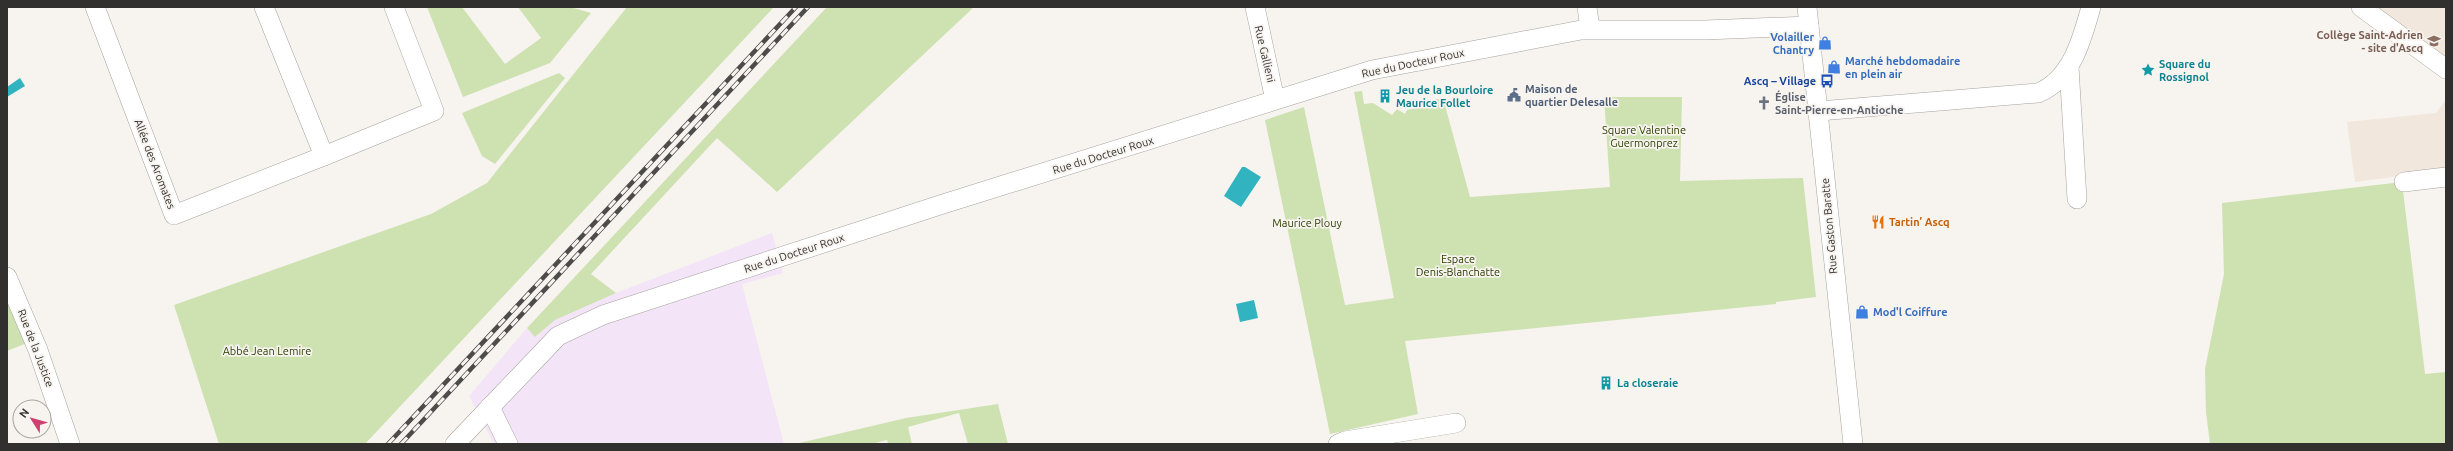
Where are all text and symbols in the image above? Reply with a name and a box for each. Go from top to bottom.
street label: Rue Gallieni [1253,24,1277,84]
place label: Collège Saint-Adrien - site d'Ascq [2316,29,2423,54]
place label: Volailler Chantry [1770,31,1814,56]
school or university icon: Collège Saint-Adrien - site d'Ascq [2426,33,2442,49]
shop icon: Volailler Chantry [1817,35,1833,51]
street label: Rue du Docteur Roux [1361,46,1466,80]
place label: Marché hebdomadaire en plein air [1845,55,1960,80]
place label: Square du Rossignol [2159,58,2211,83]
shop icon: Marché hebdomadaire en plein air [1826,59,1842,75]
place icon: Square du Rossignol [2140,62,2156,78]
bus stop icon: Ascq – Village [1819,73,1835,89]
place label: Ascq – Village [1744,75,1816,87]
place label: Maison de quartier Delesalle [1525,83,1618,108]
place label: Jeu de la Bourloire Maurice Follet [1396,84,1493,109]
public building icon: Maison de quartier Delesalle [1506,87,1522,103]
building icon: Jeu de la Bourloire Maurice Follet [1377,88,1393,104]
place label: Église Saint-Pierre-en-Antioche [1775,90,1903,116]
church icon: Église Saint-Pierre-en-Antioche [1756,95,1772,111]
street label: Allée des Aromates [132,117,178,211]
park label: Square Valentine Guermonprez [1602,124,1686,149]
street label: Rue du Docteur Roux [1051,134,1155,176]
street label: Rue Gaston Baratte [1819,178,1839,274]
restaurant icon: Tartin’ Ascq [1870,214,1886,230]
place label: Tartin’ Ascq [1889,216,1950,228]
park label: Maurice Plouy [1272,217,1342,229]
street label: Rue du Docteur Roux [742,231,846,275]
park label: Espace Denis-Blanchatte [1416,253,1500,278]
shop icon: Mod'l Coiffure [1854,304,1870,320]
place label: Mod'l Coiffure [1873,306,1948,318]
street label: Rue de la Justice [16,307,56,389]
park label: Abbé Jean Lemire [223,345,311,357]
building icon: La closeraie [1598,375,1614,391]
place label: La closeraie [1617,377,1678,389]
north arrow [12,399,52,439]
text: N [17,406,31,420]

